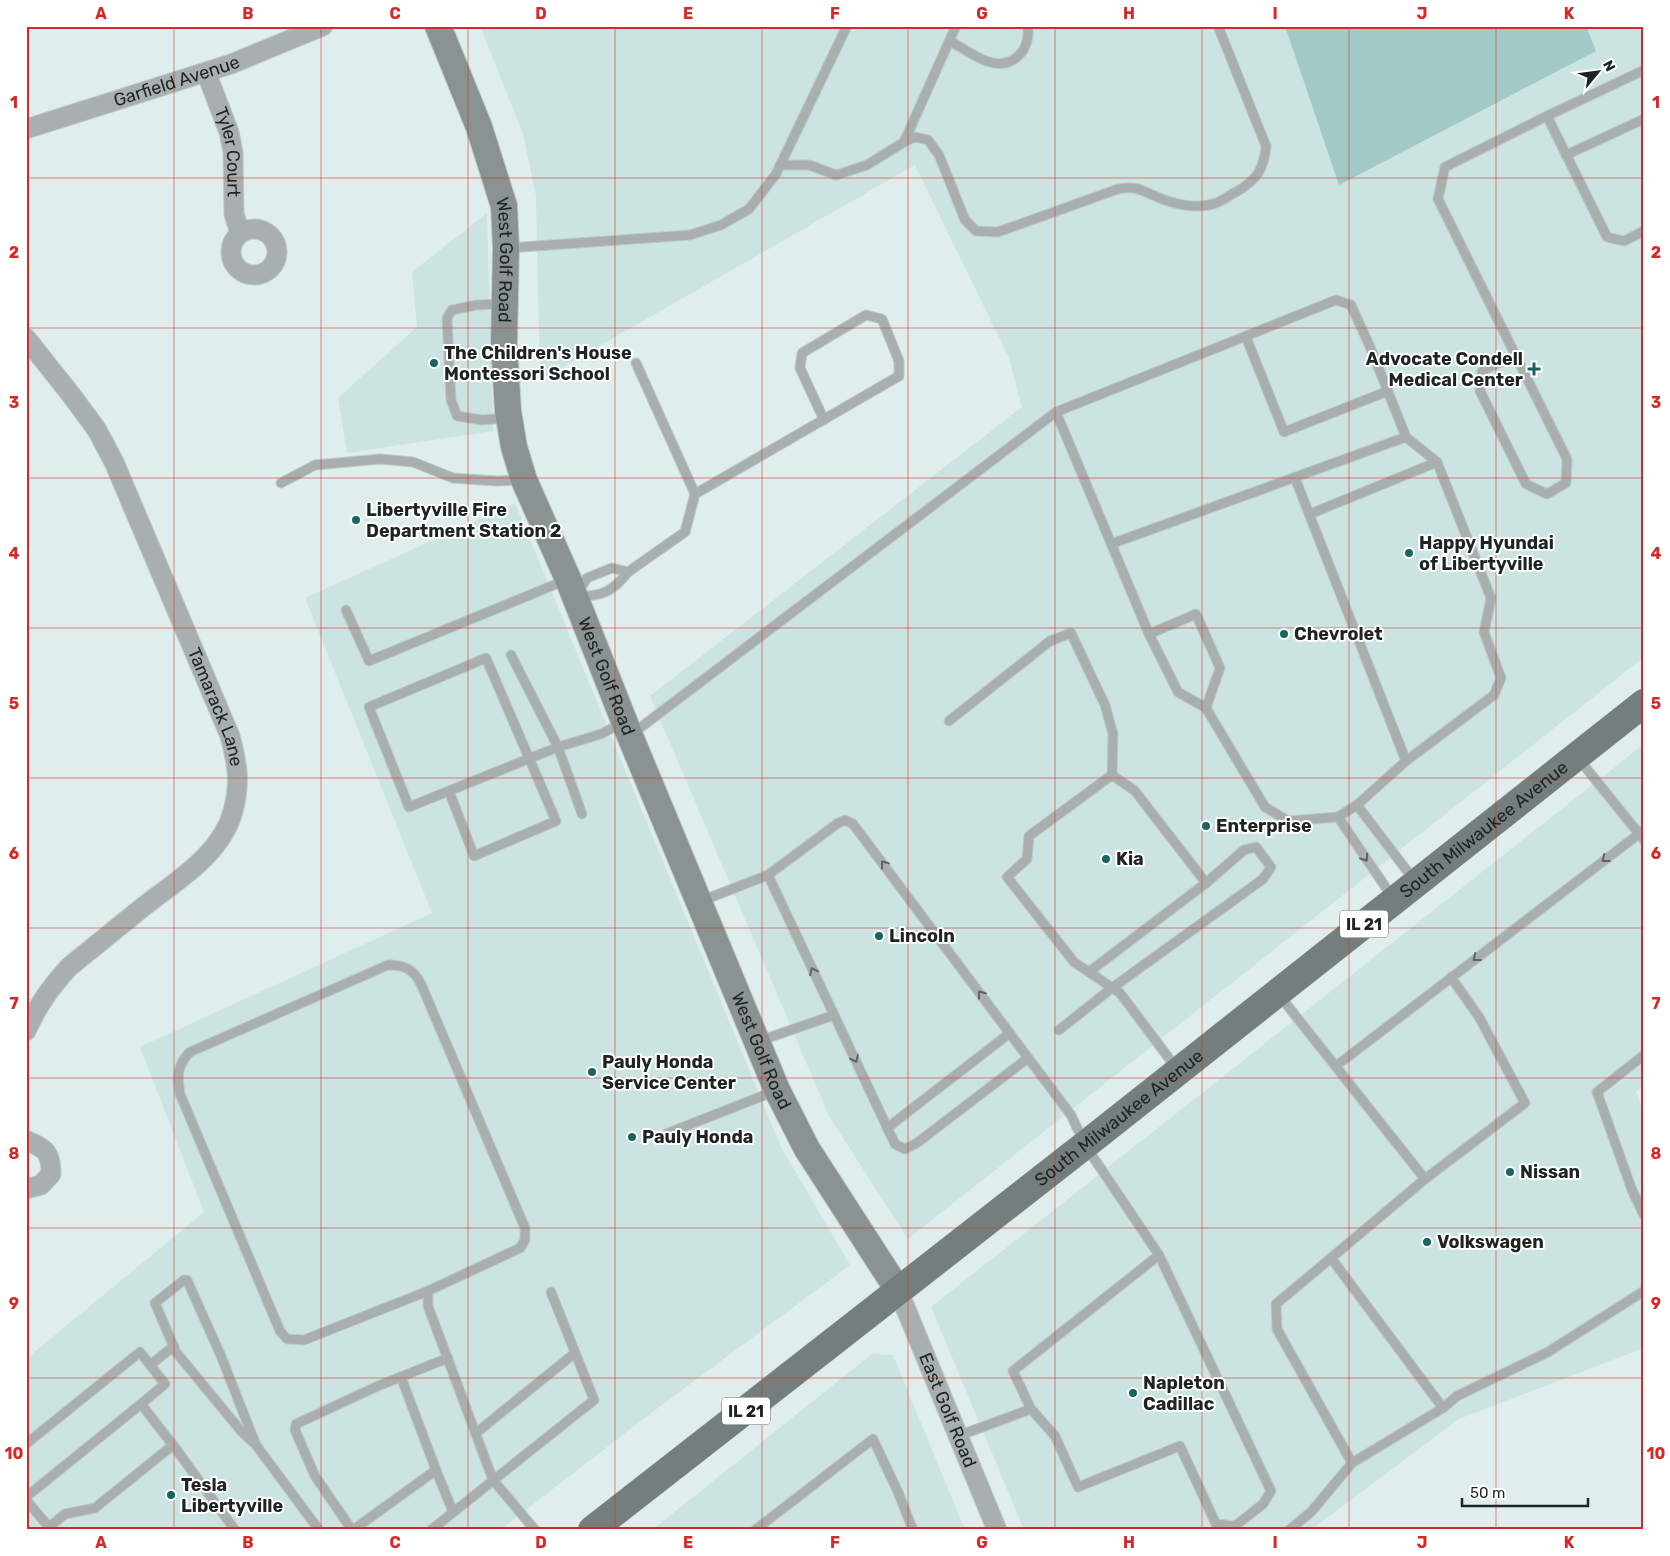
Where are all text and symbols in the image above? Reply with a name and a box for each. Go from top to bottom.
text: A [95,4,107,23]
text: B [242,4,254,23]
text: C [389,4,401,23]
text: D [535,4,547,23]
text: E [683,4,693,23]
text: F [830,4,840,23]
text: G [976,4,988,23]
text: H [1123,4,1135,23]
text: I [1272,4,1278,23]
text: J [1417,4,1427,23]
text: K [1564,4,1575,23]
north arrow [1572,48,1622,98]
street label: Garfield Avenue [111,51,243,112]
text: N [1599,57,1619,74]
text: 1 [10,93,18,112]
text: 1 [1652,93,1660,112]
street label: Tyler Court [209,104,245,197]
street label: West Golf Road [491,195,517,323]
text: 2 [9,243,19,262]
text: 2 [1651,243,1661,262]
place label: The Children's House Montessori School [444,342,632,385]
place label: Advocate Condell Medical Center [1366,348,1523,391]
marker: The Children's House Montessori School [428,357,440,369]
marker: Advocate Condell Medical Center [1527,362,1541,376]
text: 3 [9,393,19,412]
text: 3 [1651,393,1661,412]
place label: Libertyville Fire Department Station 2 [366,499,562,542]
marker: Libertyville Fire Department Station 2 [350,514,362,526]
place label: Happy Hyundai of Libertyville [1419,532,1554,575]
text: 4 [9,544,20,563]
text: 4 [1651,544,1662,563]
marker: Happy Hyundai of Libertyville [1403,547,1415,559]
street label: West Golf Road [573,614,640,739]
place label: Chevrolet [1294,623,1383,645]
marker: Chevrolet [1278,628,1290,640]
street label: Tamarack Lane [183,644,247,768]
text: 5 [9,694,19,713]
text: 5 [1651,694,1661,713]
street label: South Milwaukee Avenue [1395,756,1573,903]
place label: Enterprise [1216,815,1312,837]
marker: Enterprise [1200,820,1212,832]
text: 6 [9,844,19,863]
text: 6 [1651,844,1661,863]
place label: Kia [1116,848,1144,870]
one-way arrow [1359,852,1368,861]
marker: Kia [1100,853,1112,865]
one-way arrow [1602,854,1611,862]
one-way arrow [881,861,889,870]
road number: IL 21 [1340,911,1388,938]
place label: Lincoln [889,925,955,947]
marker: Lincoln [873,930,885,942]
one-way arrow [1473,953,1482,961]
one-way arrow [809,967,820,976]
street label: West Golf Road [727,989,796,1113]
one-way arrow [978,990,987,1000]
text: 7 [9,994,19,1013]
text: 7 [1651,994,1661,1013]
street label: South Milwaukee Avenue [1030,1045,1208,1191]
place label: Pauly Honda Service Center [602,1051,736,1094]
one-way arrow [849,1054,859,1063]
marker: Pauly Honda Service Center [586,1066,598,1078]
place label: Pauly Honda [642,1126,753,1148]
marker: Pauly Honda [626,1131,638,1143]
text: 8 [9,1144,20,1163]
text: 8 [1651,1144,1662,1163]
place label: Nissan [1520,1161,1580,1183]
marker: Nissan [1504,1166,1516,1178]
place label: Volkswagen [1437,1231,1544,1253]
marker: Volkswagen [1421,1236,1433,1248]
text: 9 [9,1294,19,1313]
text: 9 [1651,1294,1661,1313]
street label: East Golf Road [914,1350,981,1471]
place label: Napleton Cadillac [1143,1372,1225,1415]
marker: Napleton Cadillac [1127,1387,1139,1399]
road number: IL 21 [722,1398,770,1424]
text: 10 [5,1444,24,1463]
text: 10 [1647,1444,1666,1463]
place label: Tesla Libertyville [181,1474,283,1517]
scale bar [1462,1476,1589,1508]
text: 50 m [1470,1484,1505,1502]
marker: Tesla Libertyville [165,1489,177,1501]
text: A [95,1533,107,1552]
text: B [242,1533,254,1552]
text: C [389,1533,401,1552]
text: D [535,1533,547,1552]
text: E [683,1533,693,1552]
text: F [830,1533,840,1552]
text: G [976,1533,988,1552]
text: H [1123,1533,1135,1552]
text: I [1272,1533,1278,1552]
text: J [1417,1533,1427,1552]
text: K [1564,1533,1575,1552]

